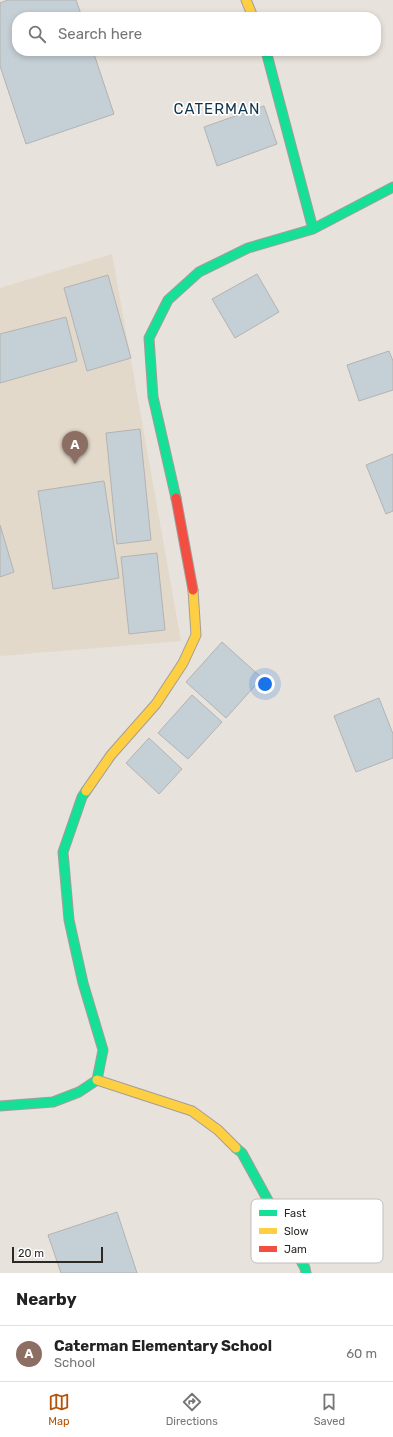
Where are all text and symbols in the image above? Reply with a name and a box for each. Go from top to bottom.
search box [12,12,381,56]
icon: search [26,23,48,45]
text: Search here [58,25,142,43]
district label: CATERMAN [174,100,260,118]
pin: A [62,431,88,464]
your location [255,674,275,694]
legend [251,1199,383,1263]
text: Fast [284,1207,307,1220]
text: Slow [284,1225,309,1238]
text: Jam [284,1243,307,1256]
scale bar [12,1245,103,1264]
text: 20 m [18,1247,44,1260]
text: Nearby [16,1289,77,1309]
text: Caterman Elementary School [54,1337,272,1355]
text: A [24,1346,34,1361]
text: 60 m [346,1346,377,1361]
text: School [54,1355,95,1370]
tab: Map [48,1391,70,1428]
tab: Directions [166,1391,218,1428]
tab: Saved [314,1391,345,1428]

